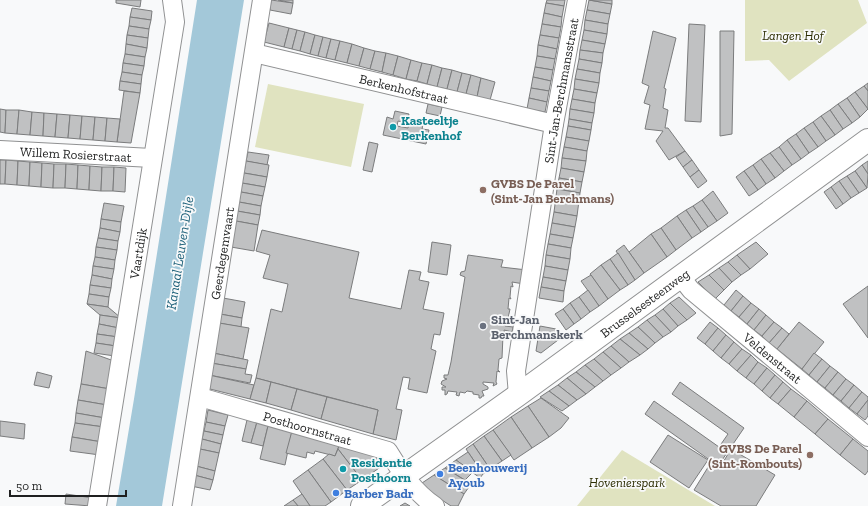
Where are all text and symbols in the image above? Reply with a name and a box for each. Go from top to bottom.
street label: Sint-Jan-Berchmansstraat [541,17,581,164]
park label: Langen Hof [762,28,826,43]
street label: Berkenhofstraat [358,71,450,106]
place label: Kasteeltje Berkenhof [401,113,462,143]
marker: Kasteeltje Berkenhof [388,122,398,132]
street label: Willem Rosierstraat [20,144,132,164]
place label: GVBS De Parel (Sint-Jan Berchmans) [491,176,614,206]
marker: GVBS De Parel (Sint-Jan Berchmans) [478,185,488,195]
water label: Kanaal Leuven-Dijle [163,195,197,311]
street label: Geerdegemvaart [207,206,237,301]
street label: Vaartdijk [126,227,149,281]
street label: Brusselsesteenweg [597,265,692,340]
place label: Sint-Jan Berchmanskerk [491,312,583,342]
marker: Sint-Jan Berchmanskerk [478,321,488,331]
street label: Veldenstraat [740,329,805,386]
street label: Posthoornstraat [262,408,354,448]
place label: GVBS De Parel (Sint-Rombouts) [708,441,802,471]
marker: GVBS De Parel (Sint-Rombouts) [805,450,815,460]
place label: Residentie Posthoorn [351,455,413,485]
place label: Beenhouwerij Ayoub [448,460,527,490]
marker: Residentie Posthoorn [338,464,348,474]
marker: Beenhouwerij Ayoub [435,469,445,479]
scale bar [10,472,126,498]
park label: Hovenierspark [589,475,665,490]
text: 50 m [16,479,43,493]
place label: Barber Badr [344,486,414,501]
marker: Barber Badr [331,488,341,498]

